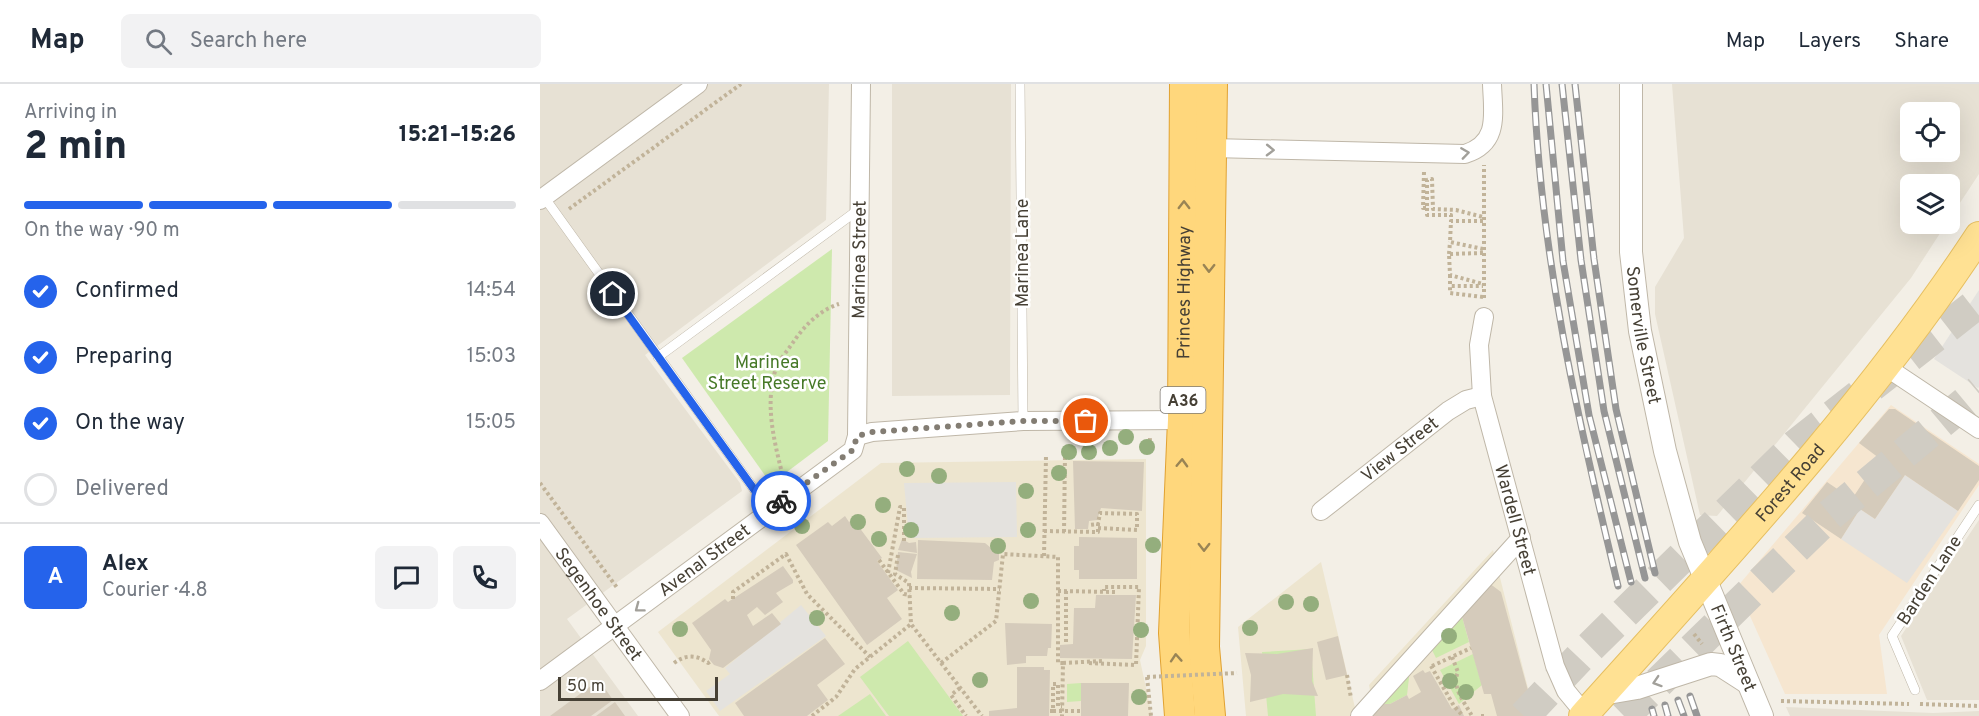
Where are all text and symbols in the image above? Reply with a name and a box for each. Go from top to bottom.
search box [121,14,541,68]
text: Map [30,23,85,59]
icon: search [142,25,175,58]
text: Search here [190,28,307,55]
text: Map [1726,28,1765,55]
text: Layers [1798,28,1861,55]
text: Share [1894,28,1949,55]
text: Arriving in [24,100,117,126]
map controls [1900,102,1960,234]
button: locate [1900,102,1960,162]
text: 15:21–15:26 [399,122,516,149]
text: 2 min [24,124,127,173]
one-way arrow [1266,144,1275,156]
one-way arrow [1460,147,1470,159]
button: layers [1900,174,1960,234]
street label: Marinea Lane [1012,199,1035,307]
street label: Marinea Street [848,200,873,319]
one-way arrow [1178,200,1190,209]
text: On the way · 90 m [24,218,180,244]
street label: Princes Highway [1173,226,1197,359]
one-way arrow [1203,264,1215,273]
street label: Somerville Street [1620,265,1665,406]
pin [587,268,638,319]
icon: check [24,275,57,308]
icon: home [596,277,629,310]
text: Confirmed [75,278,179,305]
text: 14:54 [467,278,516,304]
icon: check [24,341,57,374]
text: Preparing [75,344,173,371]
text: 15:03 [467,344,516,370]
park label: Marinea Street Reserve [708,352,826,396]
road number: A36 [1160,387,1206,413]
pin [1060,395,1111,446]
icon: bag [1069,404,1102,437]
icon: check [24,407,57,440]
text: On the way [75,410,185,437]
text: 15:05 [466,410,516,436]
street label: View Street [1357,413,1444,488]
street label: Forest Road [1751,440,1831,528]
one-way arrow [1175,458,1188,467]
street label: Wardell Street [1488,462,1540,578]
courier [751,471,811,531]
text: Delivered [75,476,169,503]
icon: bike [765,485,798,518]
street label: Avenal Street [655,520,756,603]
street label: Barden Lane [1893,532,1968,630]
one-way arrow [1198,543,1210,552]
street label: Segenhoe Street [549,544,646,666]
button: chat [375,546,438,609]
button: phone [453,546,516,609]
text: Alex [102,551,149,578]
text: A [48,564,63,591]
text: Courier · 4.8 [102,578,208,604]
one-way arrow [634,601,645,612]
street label: Firth Street [1704,601,1761,696]
one-way arrow [1170,653,1183,662]
scale bar [558,674,718,702]
one-way arrow [1652,674,1663,687]
text: 50 m [567,677,605,697]

